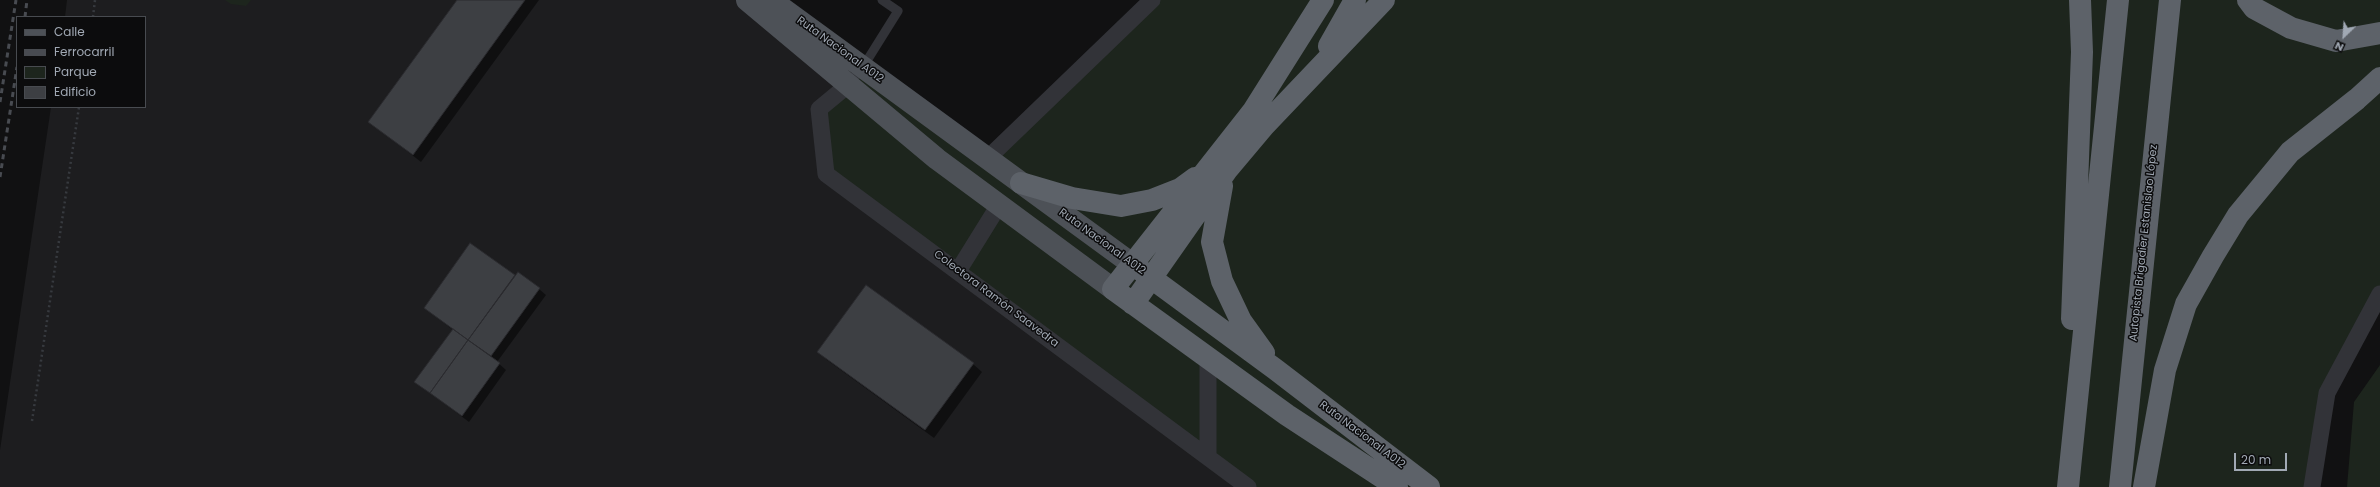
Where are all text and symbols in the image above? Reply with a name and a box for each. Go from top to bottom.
street label: Ruta Nacional A012 [794,14,886,86]
legend [16,16,146,108]
north arrow [2324,16,2364,56]
text: Calle [54,23,85,40]
text: N [2332,38,2346,56]
text: Ferrocarril [54,43,114,60]
text: Parque [54,63,97,80]
text: Edificio [54,83,96,100]
street label: Autopista Brigadier Estanislao López [2127,144,2161,342]
street label: Ruta Nacional A012 [1056,206,1148,278]
street label: Colectora Ramón Saavedra [931,248,1061,350]
street label: Ruta Nacional A012 [1317,398,1407,472]
scale bar [2236,445,2289,471]
text: 20 m [2241,451,2271,468]

